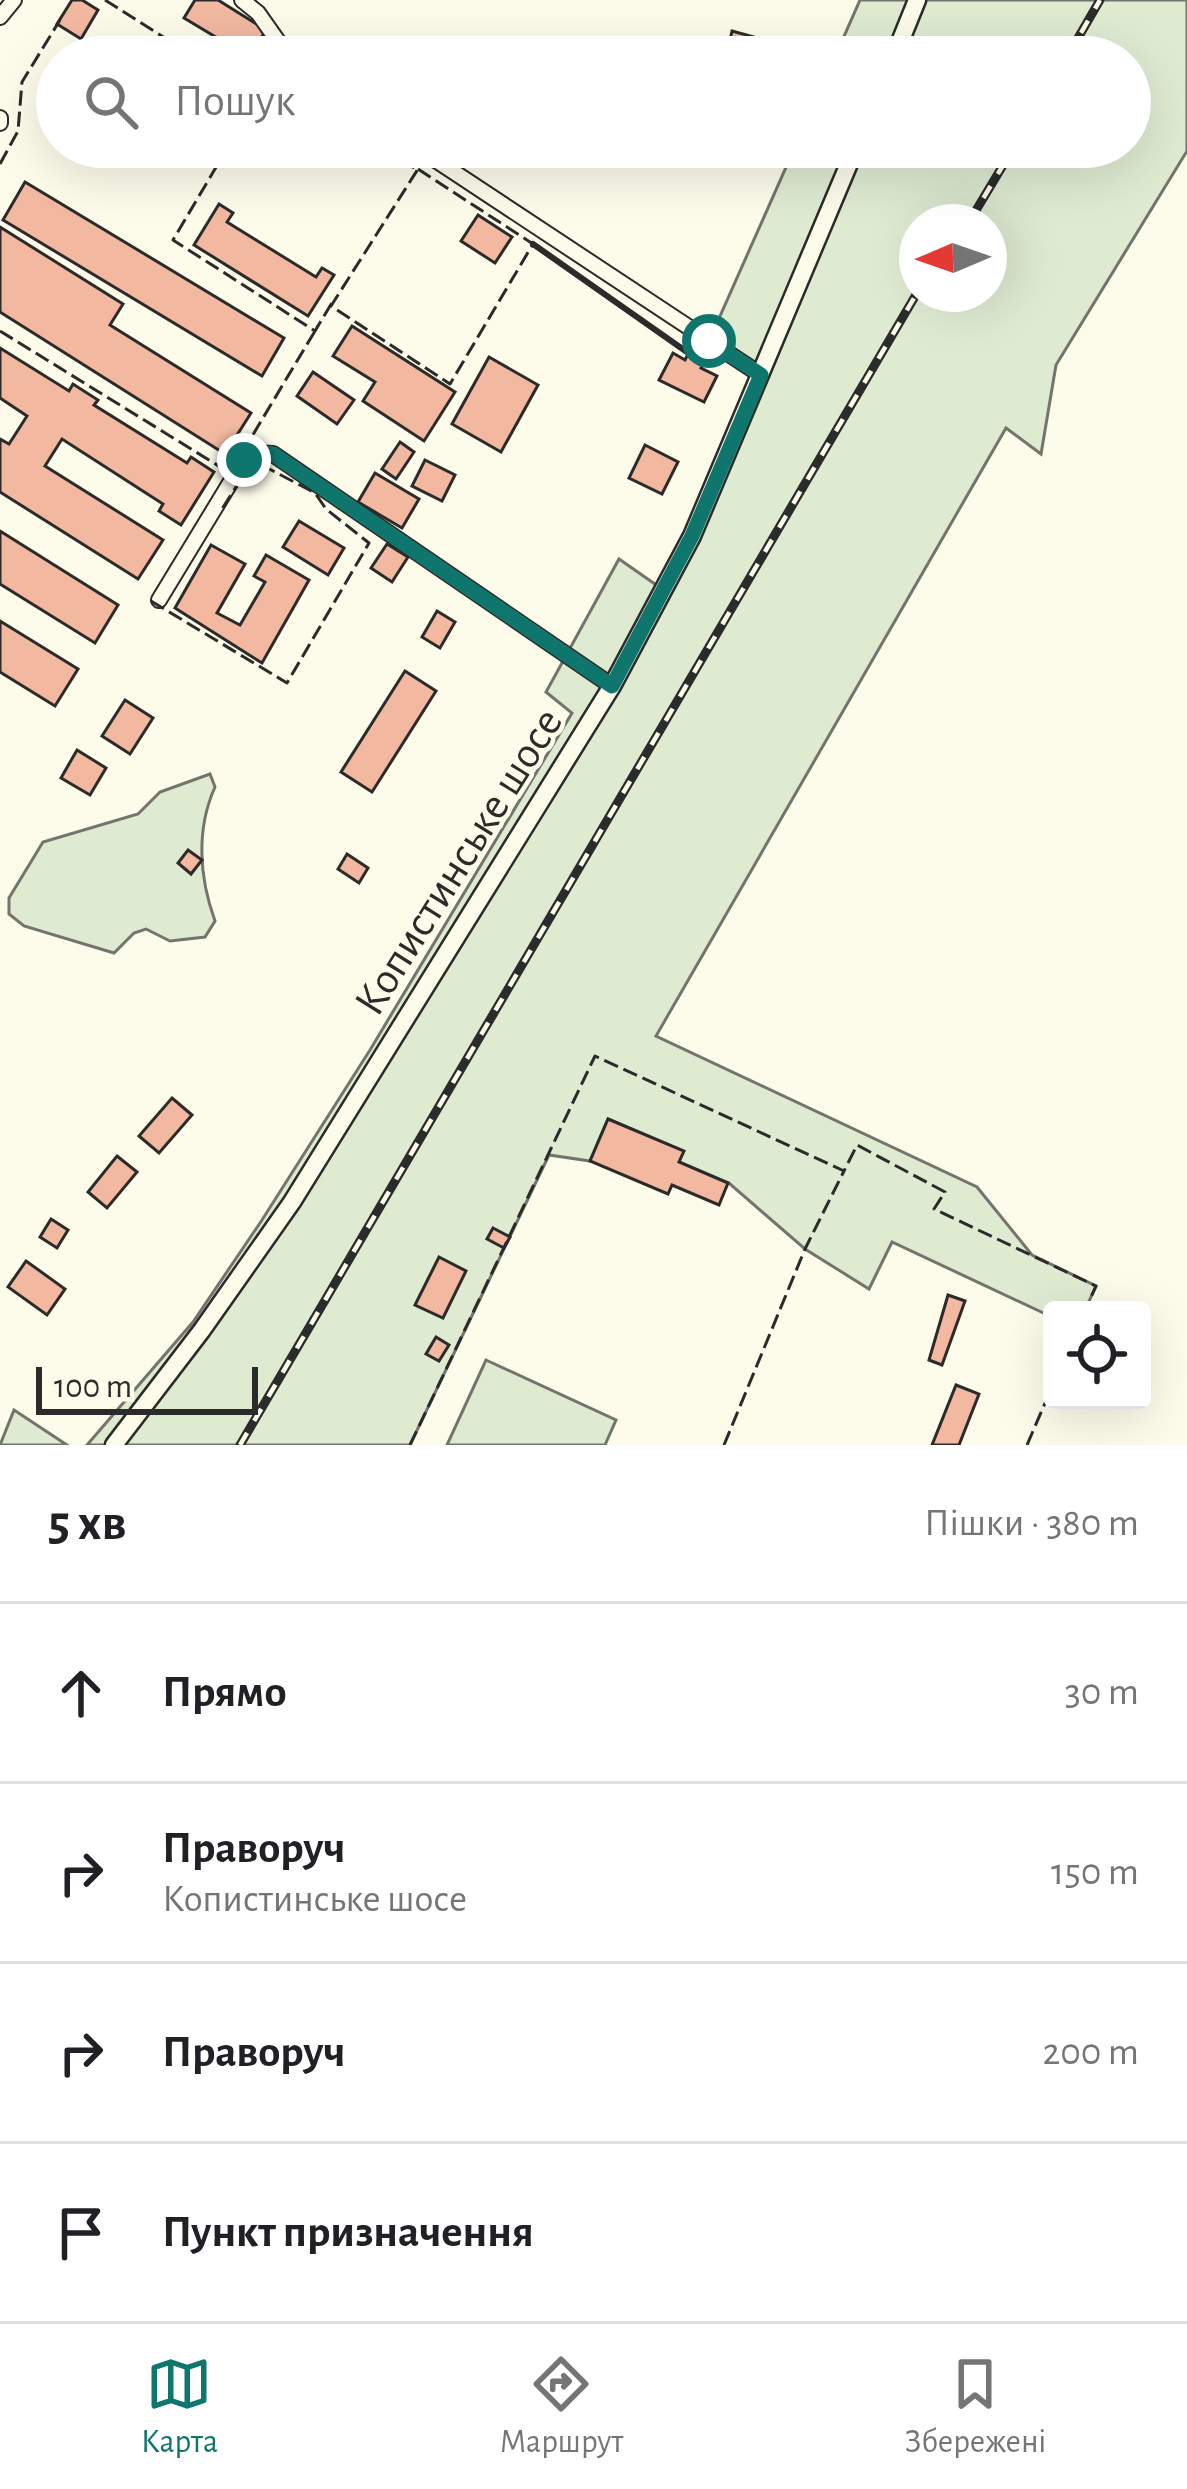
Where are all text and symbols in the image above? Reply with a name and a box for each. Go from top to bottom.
search box [36,36,1151,168]
icon: search [78,69,144,135]
text: Пошук [174,79,295,124]
north arrow [899,204,1007,312]
route start [682,314,736,368]
route end [217,433,271,487]
street label: Копистинське шосе [347,701,571,1023]
map controls [1043,1301,1151,1409]
button: locate [1043,1301,1151,1409]
scale bar [36,1361,258,1414]
text: 100 m [54,1371,132,1404]
text: 5 хв [48,1498,126,1549]
text: Пішки · 380 m [924,1504,1139,1543]
icon: ahead [48,1660,114,1726]
text: Прямо [162,1670,287,1715]
text: 30 m [1065,1673,1139,1712]
text: Праворуч [162,1826,346,1871]
icon: right [48,1840,114,1906]
text: 150 m [1051,1853,1139,1892]
text: Копистинське шосе [162,1880,467,1919]
icon: right [48,2020,114,2086]
text: Праворуч [162,2030,346,2075]
text: 200 m [1042,2033,1139,2072]
icon: arrive [48,2200,114,2266]
text: Пункт призначення [162,2210,534,2255]
tab: Карта [141,2351,218,2463]
tab: Маршрут [499,2351,623,2463]
tab: Збережені [905,2351,1046,2463]

